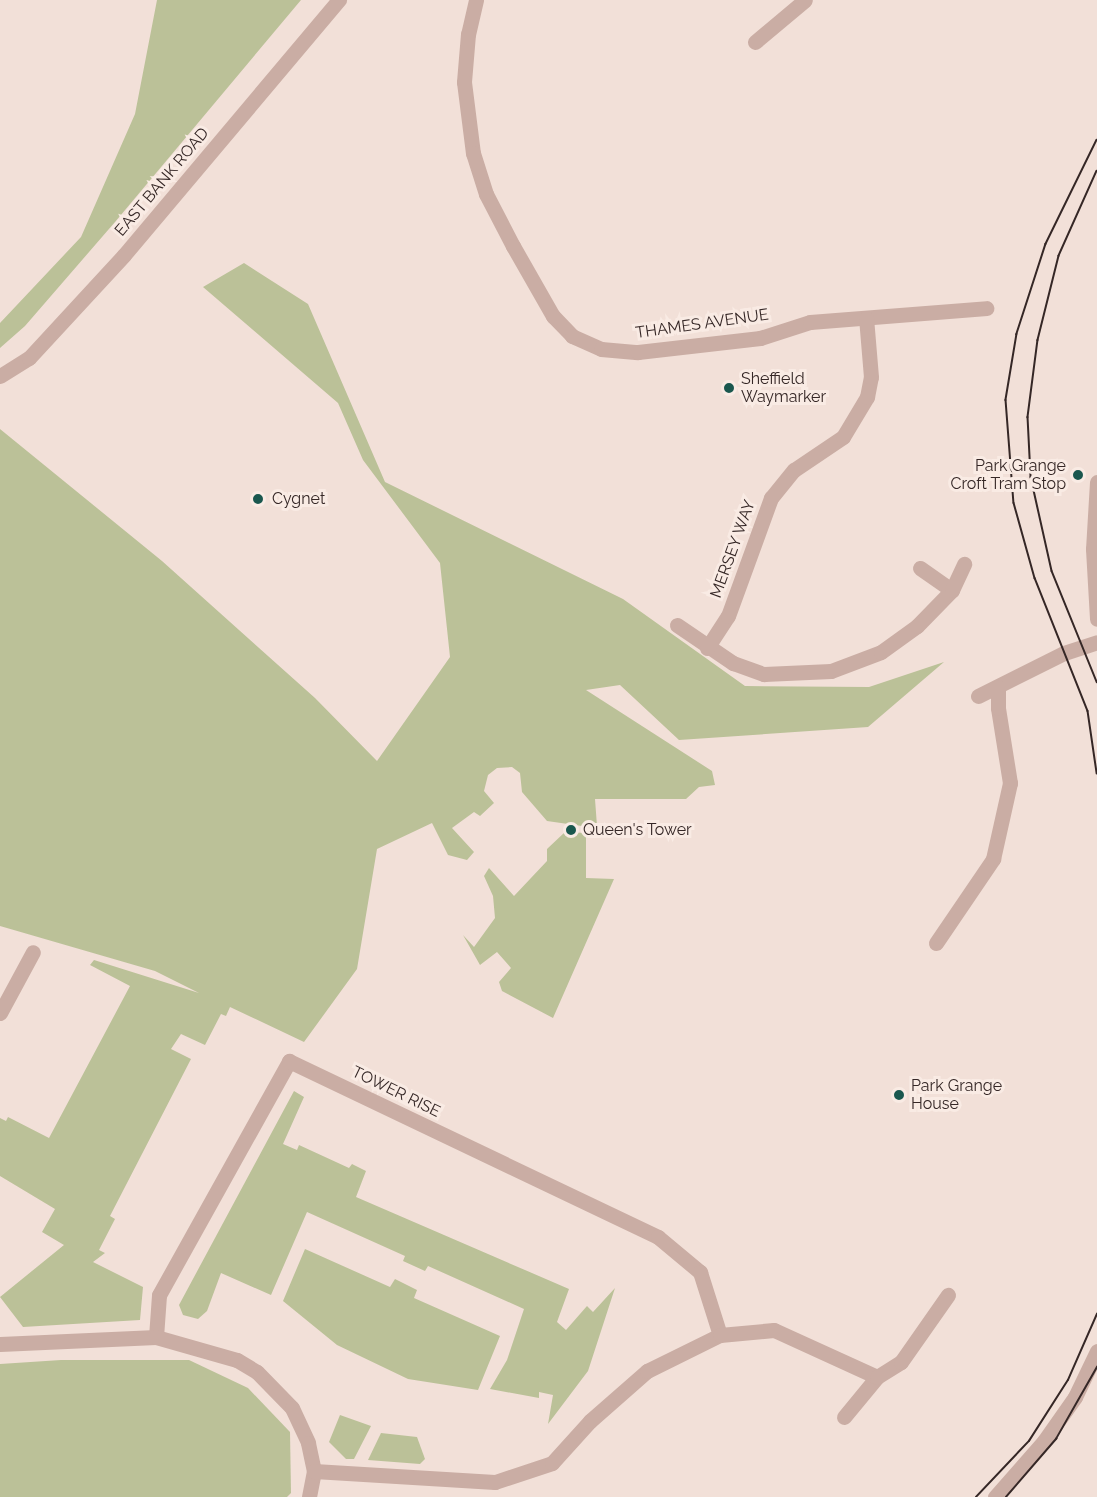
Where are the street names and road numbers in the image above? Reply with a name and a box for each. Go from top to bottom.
street label: EAST BANK ROAD [111,124,213,240]
street label: THAMES AVENUE [634,305,770,343]
street label: MERSEY WAY [706,497,760,601]
street label: TOWER RISE [349,1062,443,1122]

